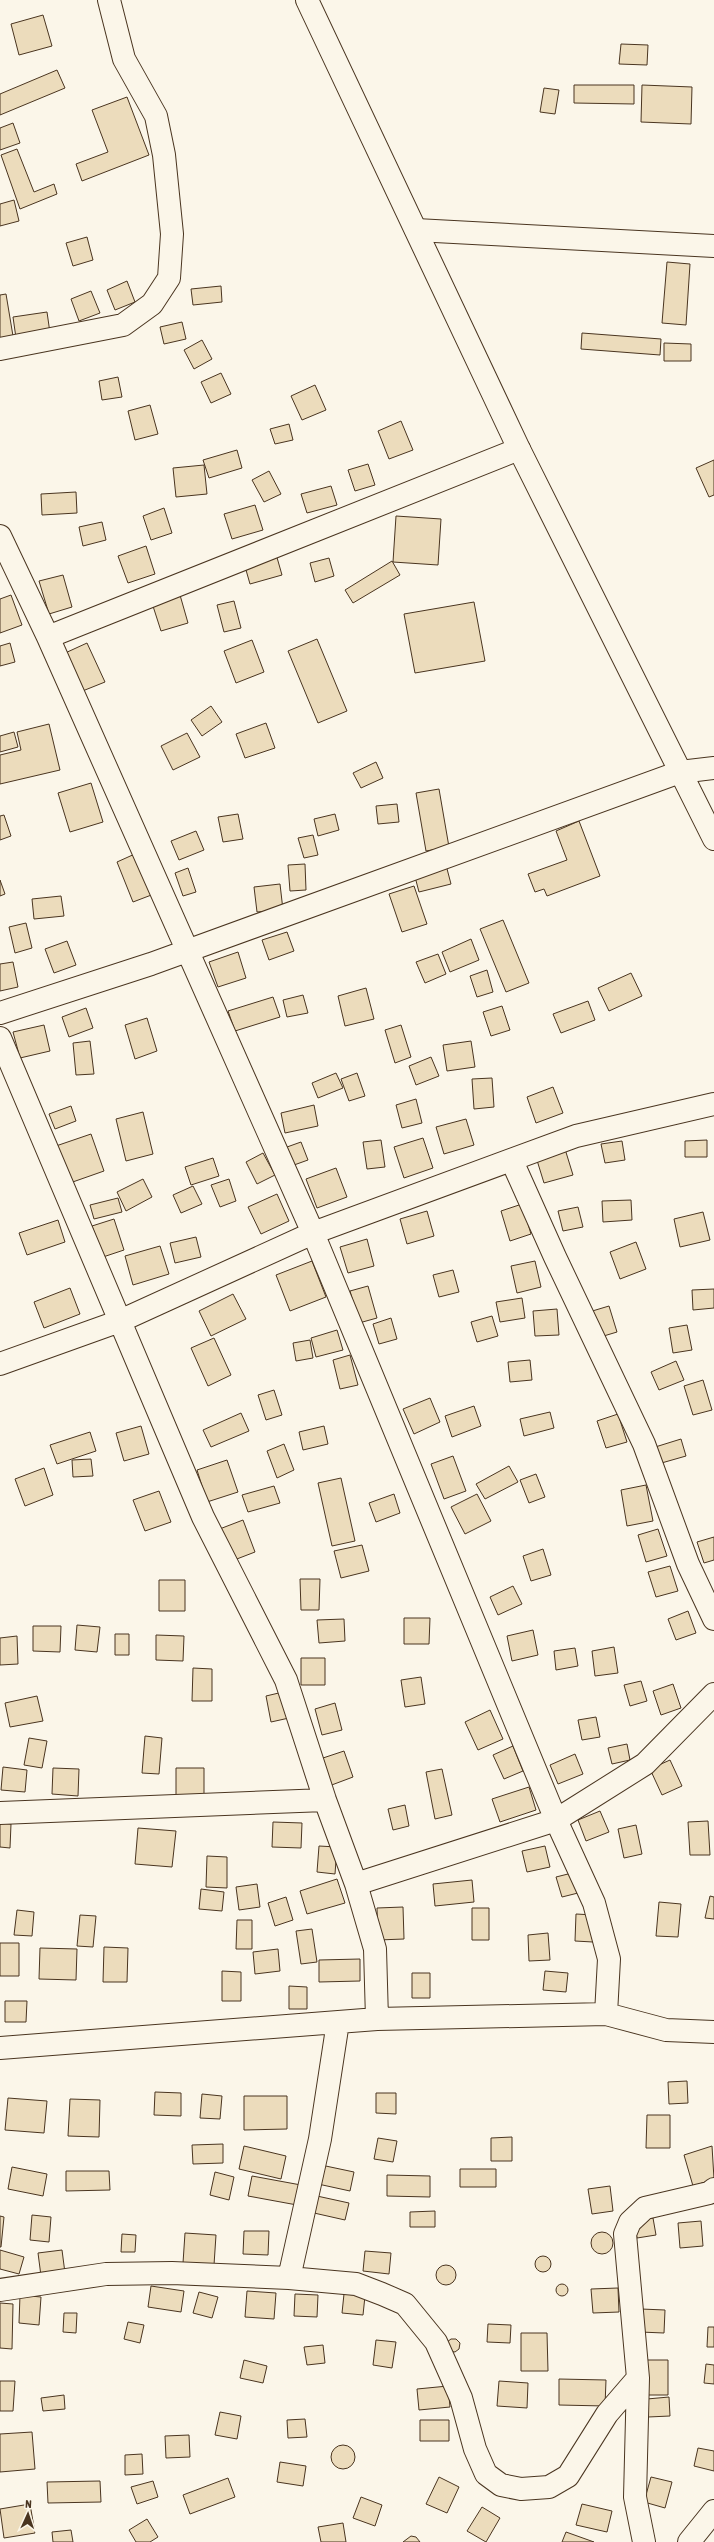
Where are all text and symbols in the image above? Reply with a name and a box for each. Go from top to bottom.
north arrow [8,2494,48,2534]
text: N [25,2498,32,2510]

